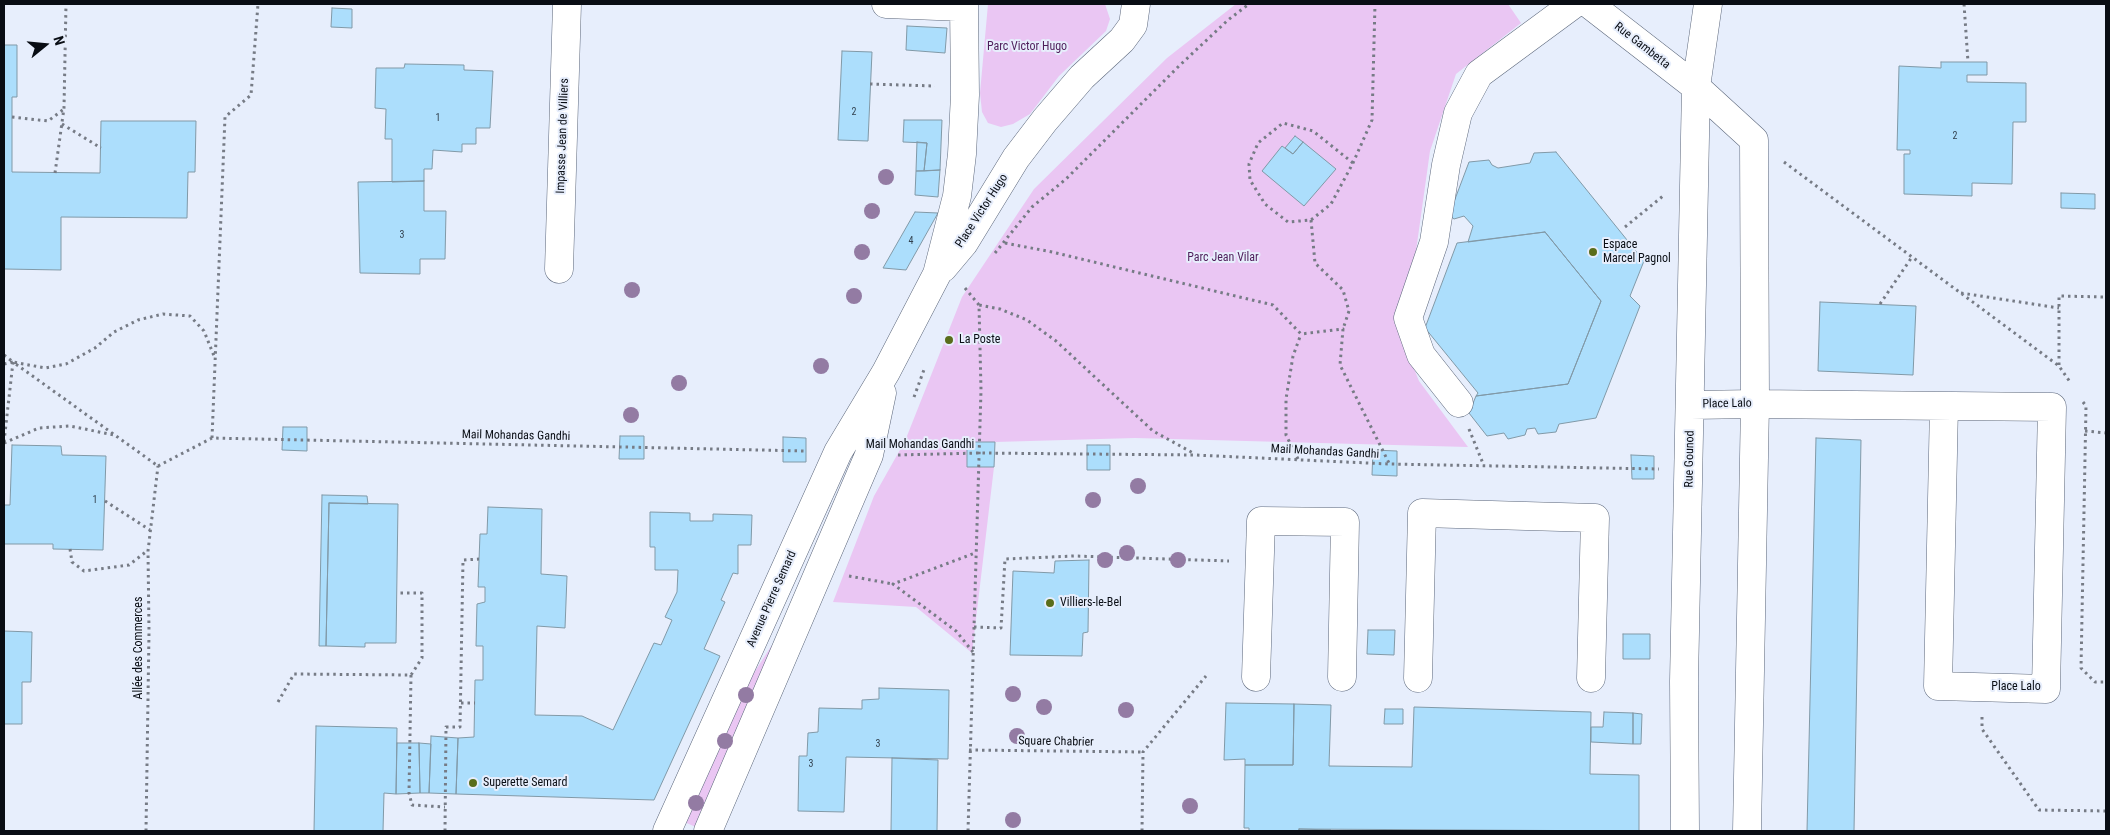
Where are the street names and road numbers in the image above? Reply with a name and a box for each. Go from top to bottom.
street label: Rue Gambetta [1611,20,1673,72]
street label: Impasse Jean de Villiers [554,78,572,194]
street label: Place Victor Hugo [953,171,1011,251]
street label: Place Lalo [1702,396,1752,412]
street label: Mail Mohandas Gandhi [462,428,570,444]
street label: Rue Gounod [1682,430,1698,488]
street label: Mail Mohandas Gandhi [866,438,974,452]
street label: Mail Mohandas Gandhi [1270,442,1380,462]
street label: Avenue Pierre Semard [744,549,800,649]
street label: Allée des Commerces [132,597,146,699]
street label: Place Lalo [1991,680,2041,694]
street label: Square Chabrier [1018,734,1094,750]

